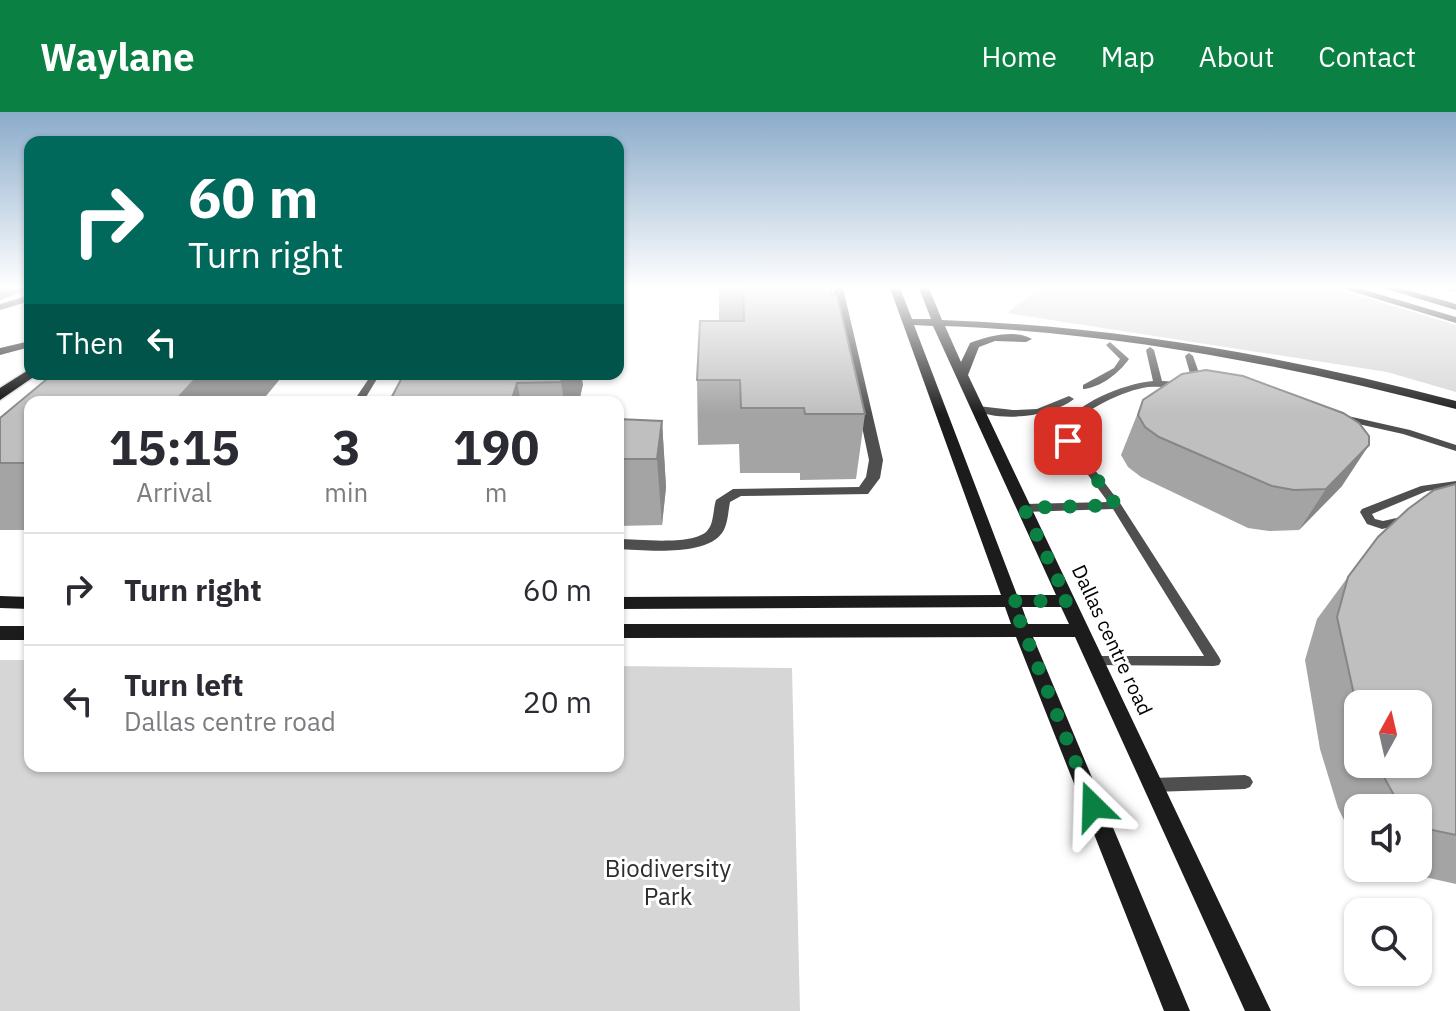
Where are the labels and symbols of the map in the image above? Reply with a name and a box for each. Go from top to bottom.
pin [1034,407,1102,475]
street label: Dallas centre road [1066,560,1159,719]
north arrow [1344,690,1432,778]
position arrow [1051,764,1135,848]
park label: Biodiversity Park [605,852,731,912]

